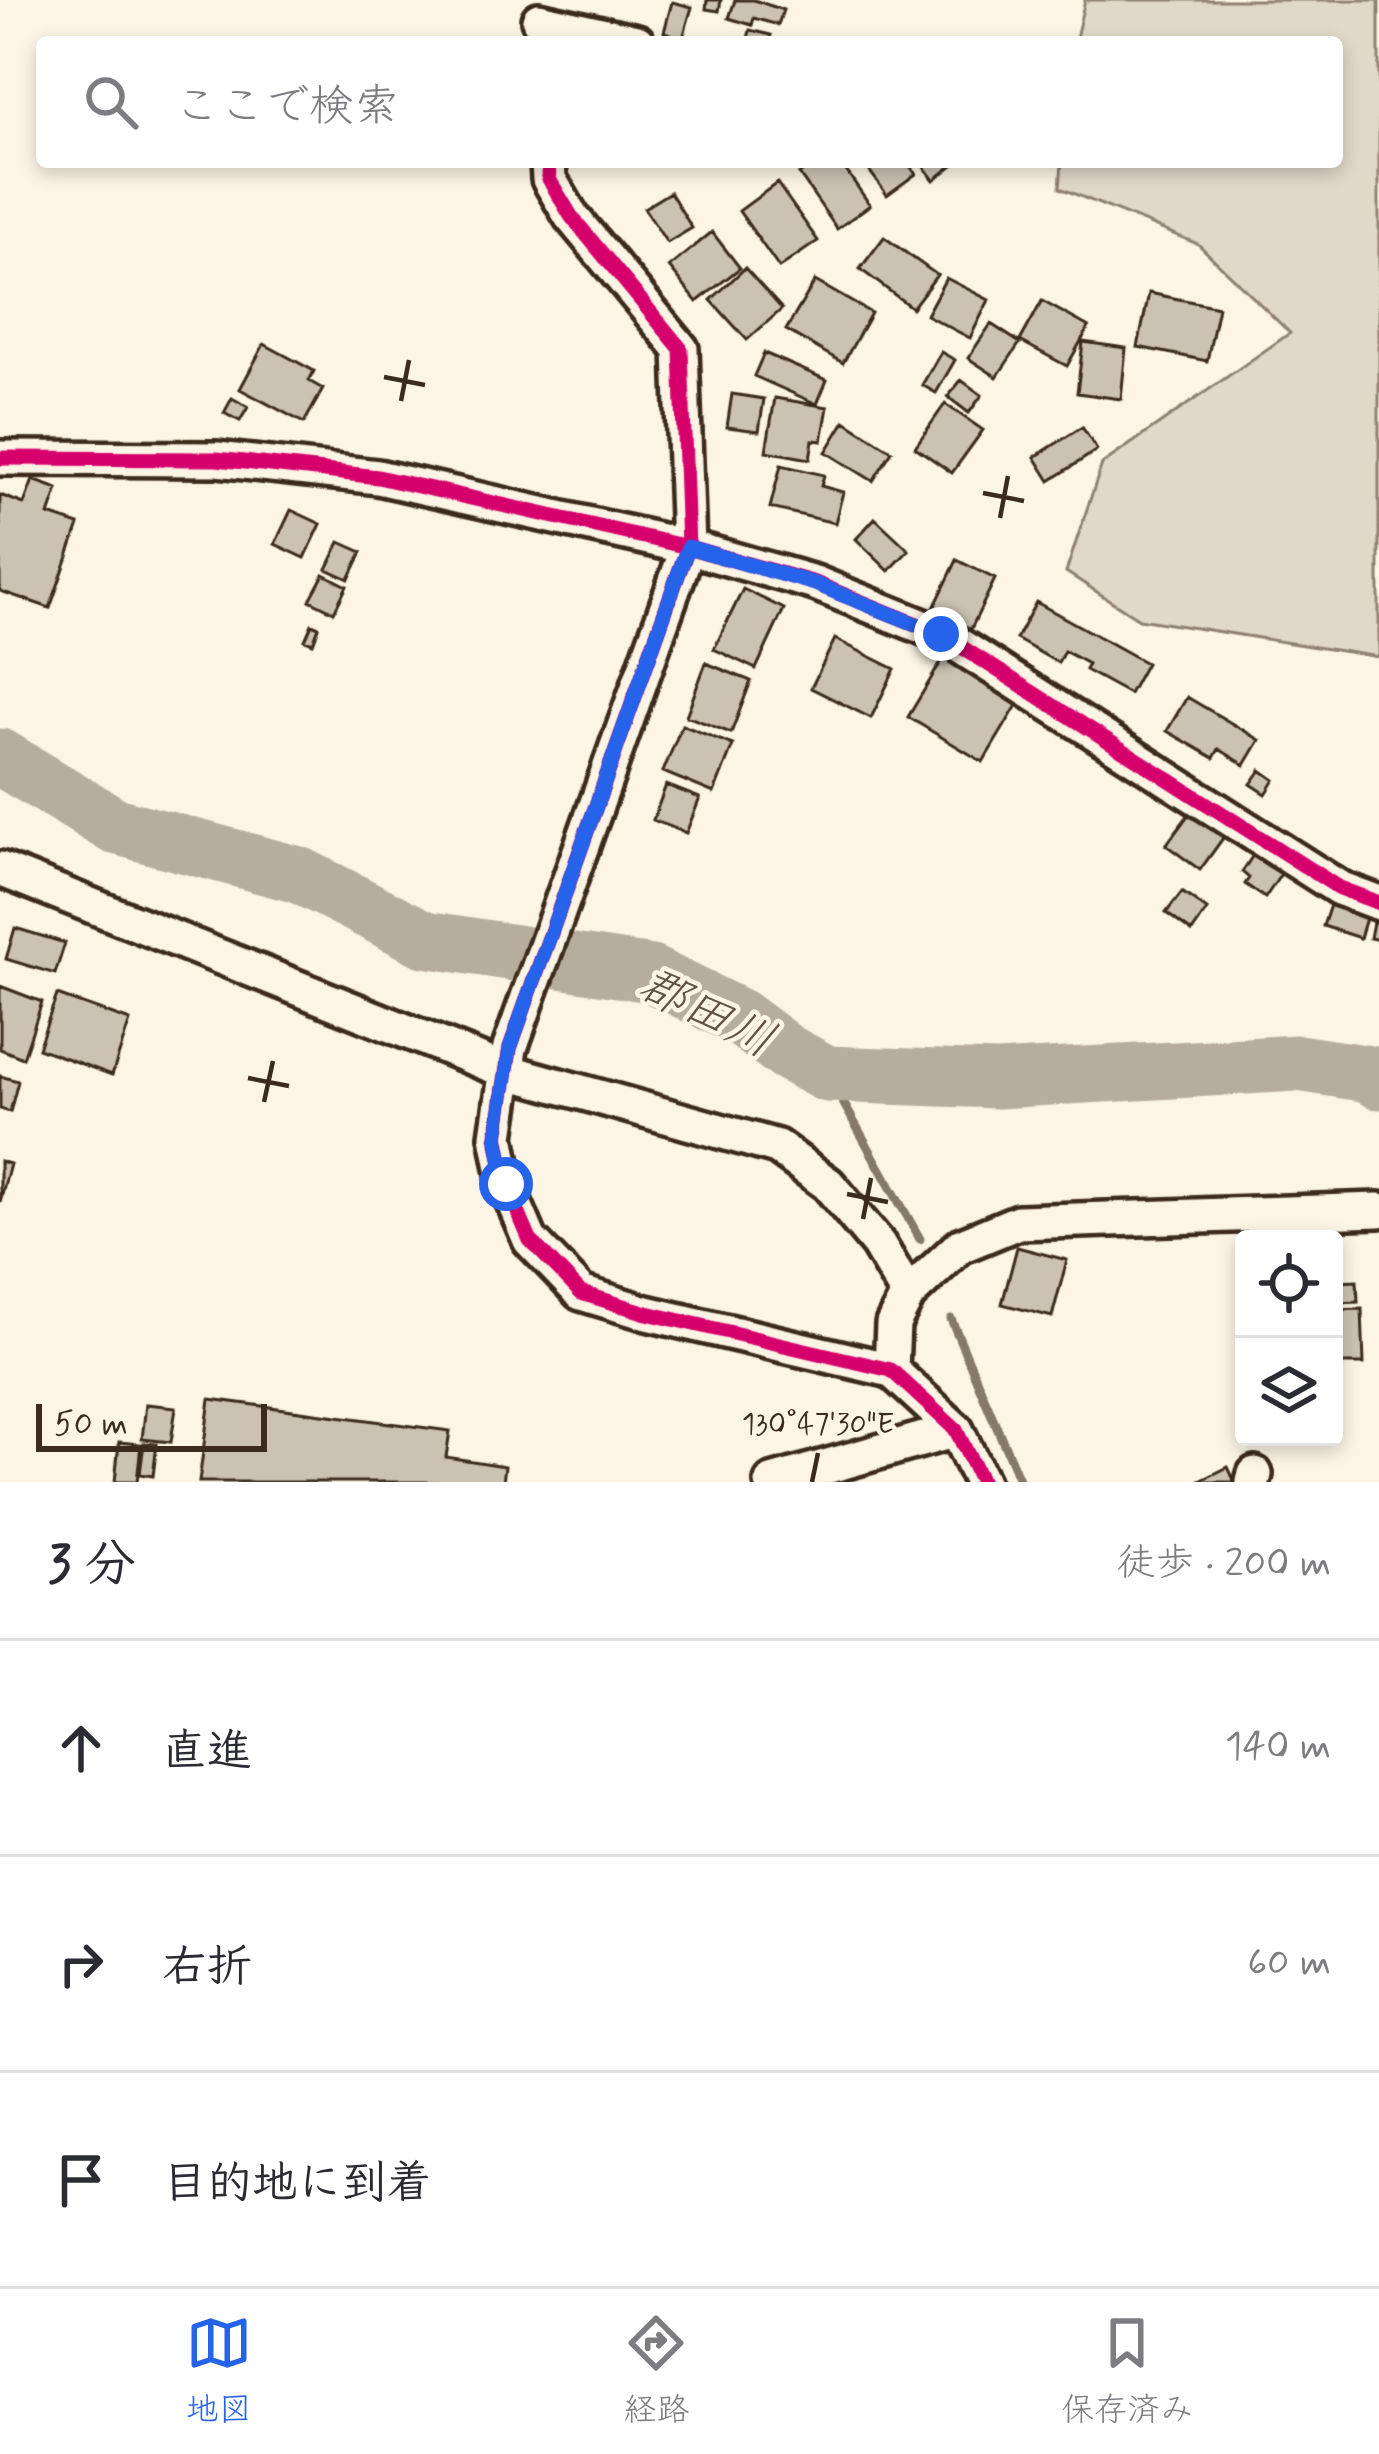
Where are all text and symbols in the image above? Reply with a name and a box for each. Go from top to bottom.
search box [36,36,1343,168]
icon: search [78,69,144,135]
text: ここで検索 [174,78,399,137]
route end [914,607,968,661]
water label: 郡田川 [628,954,785,1074]
route start [479,1157,533,1211]
map controls [1235,1230,1343,1446]
button: locate [1235,1230,1343,1338]
button: layers [1235,1338,1343,1446]
scale bar [36,1398,267,1451]
text: 50 m [54,1403,128,1447]
text: 130°47'30"E [742,1405,894,1444]
text: 3 分 [48,1533,136,1599]
text: 徒歩 · 200 m [1117,1539,1331,1590]
icon: ahead [48,1715,114,1781]
text: 140 m [1225,1722,1331,1773]
text: 直進 [162,1723,252,1782]
icon: right [48,1931,114,1997]
text: 60 m [1247,1938,1331,1989]
text: 右折 [162,1939,252,1998]
icon: arrive [48,2147,114,2213]
text: 目的地に到着 [162,2155,432,2214]
tab: 地図 [186,2310,252,2433]
tab: 経路 [623,2310,689,2433]
tab: 保存済み [1061,2310,1193,2433]

